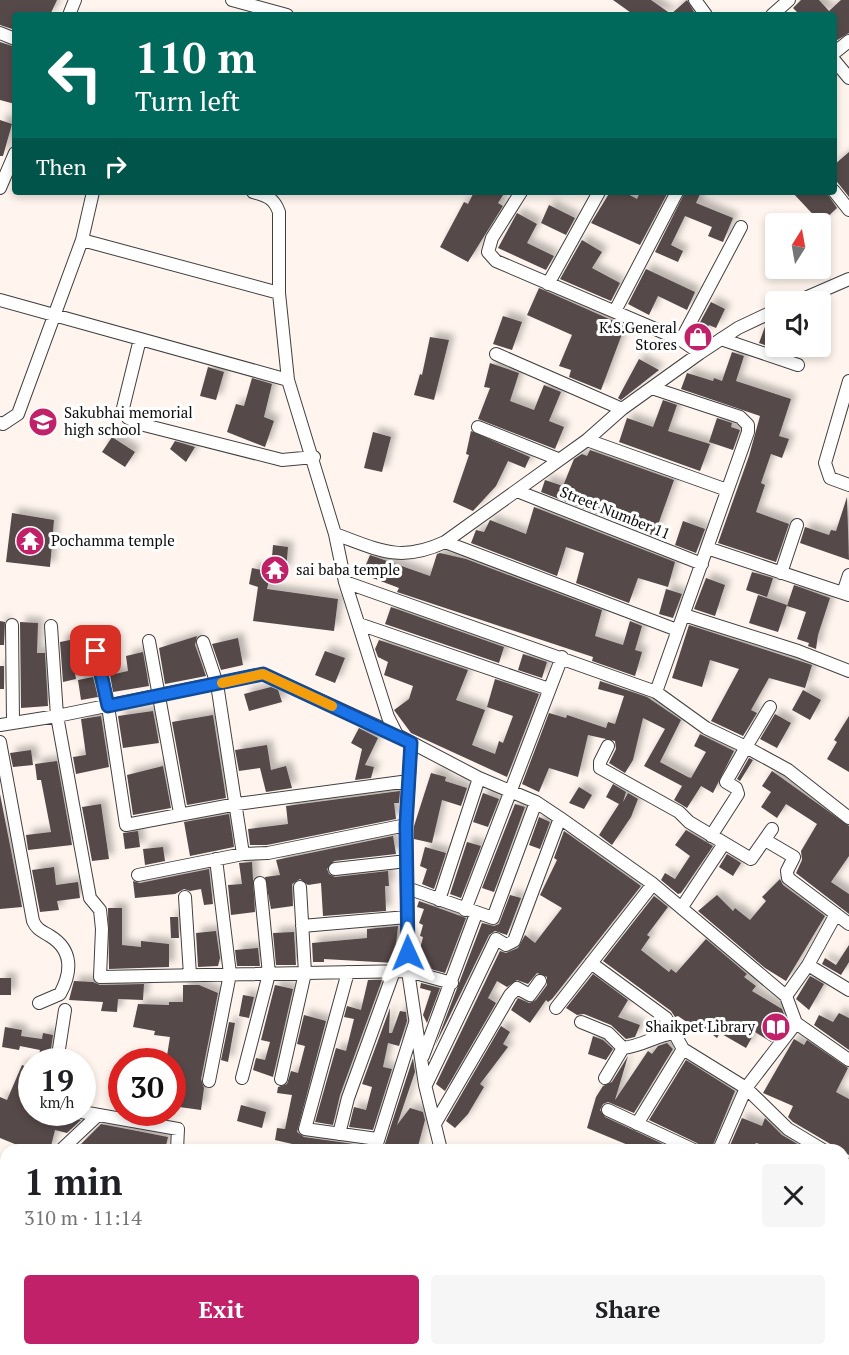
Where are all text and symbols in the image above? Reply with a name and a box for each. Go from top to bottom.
text: 110 m [135,29,256,85]
icon: left [36,36,114,114]
text: Turn left [135,83,240,119]
icon: right [99,150,132,183]
text: Then [36,152,87,181]
north arrow [765,213,831,279]
map controls [765,213,831,357]
button: sound [765,291,831,357]
place label: K.S.General Stores [599,317,677,354]
shop icon: K.S.General Stores [682,321,714,353]
place label: Sakubhai memorial high school [64,402,193,439]
school or university icon: Sakubhai memorial high school [27,406,59,438]
street label: Street Number 11 [557,481,674,543]
temple icon: Pochamma temple [14,525,46,557]
place label: Pochamma temple [51,530,175,550]
temple icon: sai baba temple [259,554,291,586]
place label: sai baba temple [296,559,400,579]
pin [70,625,121,676]
icon: arrive [79,634,112,667]
position arrow [376,921,440,985]
library icon: Shaikpet Library [760,1011,792,1043]
place label: Shaikpet Library [645,1016,755,1036]
speed limit sign: 30 [108,1048,186,1126]
text: 19 [40,1060,74,1100]
text: km/h [40,1092,74,1112]
text: 1 min [24,1158,122,1205]
button: close [762,1164,825,1227]
text: 310 m · 11:14 [24,1204,142,1231]
button: Exit [24,1275,419,1344]
button: Share [431,1275,825,1344]

